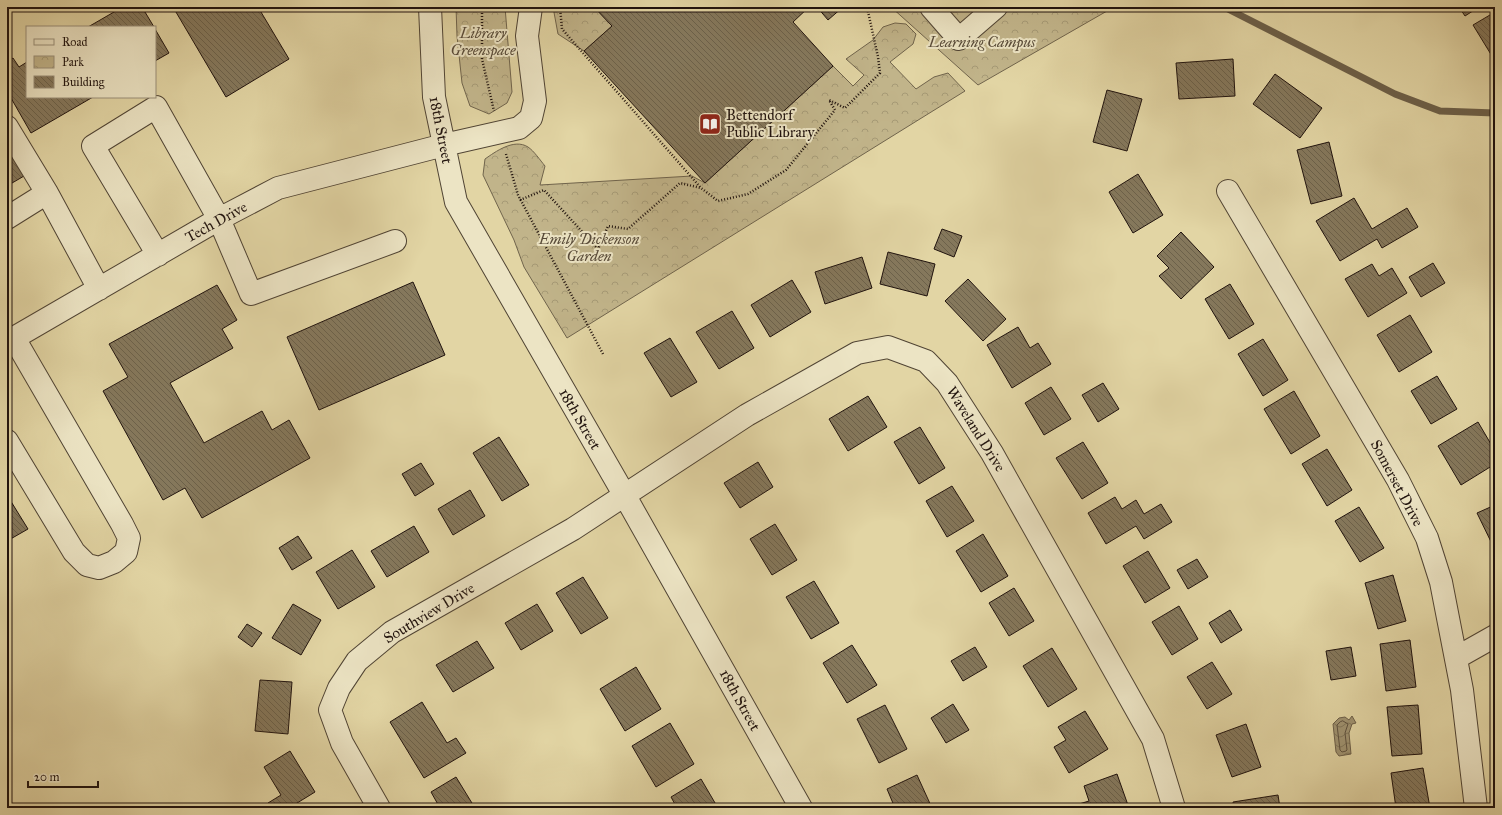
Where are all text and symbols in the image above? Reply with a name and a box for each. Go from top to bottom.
park label: Library Greenspace [451,24,516,60]
legend [26,26,156,98]
park label: Learning Campus [928,33,1036,52]
text: Road [62,35,88,49]
text: Park [62,55,84,69]
text: Building [62,75,105,90]
street label: 18th Street [426,95,456,166]
place label: Bettendorf Public Library [726,106,815,141]
library icon: Bettendorf Public Library [697,111,723,137]
street label: Tech Drive [182,198,250,246]
park label: Emily Dickenson Garden [538,230,639,265]
street label: Waveland Drive [943,383,1009,475]
street label: 18th Street [555,385,605,454]
street label: Somerset Drive [1367,437,1427,529]
street label: Southview Drive [380,579,478,647]
street label: 18th Street [716,666,765,735]
scale bar [28,763,98,789]
text: 20 m [34,770,60,784]

